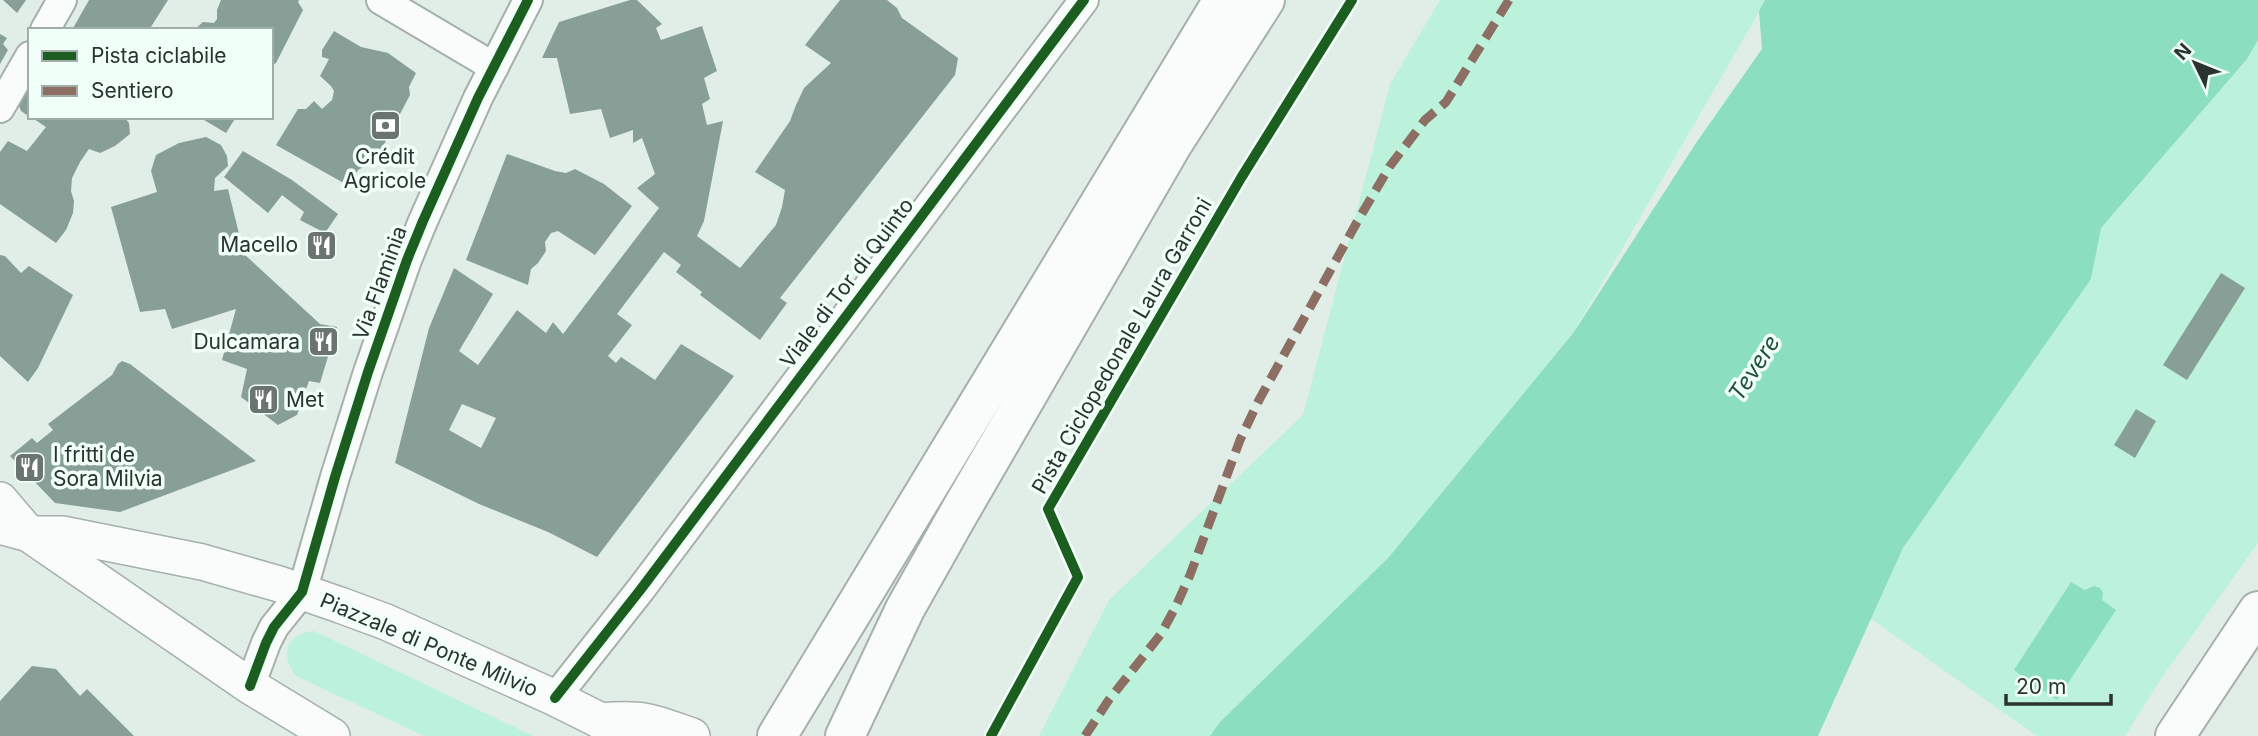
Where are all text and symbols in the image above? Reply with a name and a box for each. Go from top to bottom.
legend [28,28,273,119]
north arrow [2160,28,2230,98]
text: N [2170,39,2196,65]
text: Pista ciclabile [91,43,227,68]
text: Sentiero [91,78,173,103]
bank icon: Crédit Agricole [368,108,402,142]
place label: Crédit Agricole [344,144,426,193]
street label: Viale di Tor di Quinto [775,193,919,372]
street label: Pista Ciclopedonale Laura Garroni [1026,193,1217,498]
street label: Via Flaminia [347,222,412,343]
restaurant icon: Macello [304,228,338,262]
place label: Macello [220,232,298,257]
restaurant icon: Dulcamara [306,325,340,359]
place label: Dulcamara [193,329,300,354]
water label: Tevere [1722,330,1786,406]
restaurant icon: Met [246,383,280,417]
place label: Met [286,387,324,412]
place label: I fritti de Sora Milvia [53,442,163,491]
restaurant icon: I fritti de Sora Milvia [13,450,47,484]
street label: Piazzale di Ponte Milvio [317,587,542,702]
scale bar [2006,662,2111,706]
text: 20 m [2016,674,2066,699]

